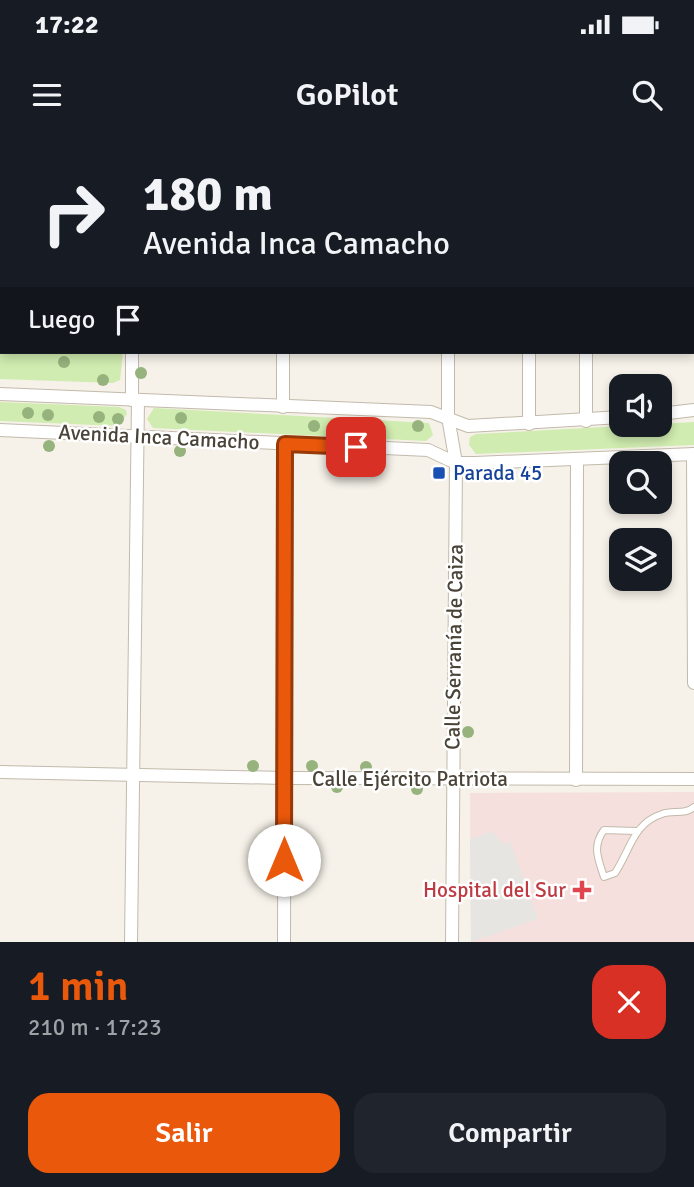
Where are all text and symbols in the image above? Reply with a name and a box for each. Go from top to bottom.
text: 17:22 [35,9,99,41]
text: GoPilot [296,75,398,114]
icon: menu [28,76,66,114]
icon: search [628,76,666,114]
text: 180 m [143,164,273,224]
icon: right [28,168,119,259]
text: Avenida Inca Camacho [143,224,450,263]
icon: arrive [109,301,147,339]
text: Luego [28,304,95,336]
map controls [609,374,672,591]
button: sound [609,374,672,437]
pin [326,417,386,477]
street label: Avenida Inca Camacho [58,419,260,455]
icon: arrive [337,428,375,466]
button: search [609,451,672,514]
place label: Parada 45 [453,460,542,486]
marker: Parada 45 [431,465,447,481]
button: layers [609,528,672,591]
street label: Calle Serranía de Caiza [439,544,469,750]
street label: Calle Ejército Patriota [312,766,508,792]
position arrow [247,823,321,897]
place label: Hospital del Sur [423,877,566,903]
marker: Hospital del Sur [572,880,592,900]
text: 1 min [28,961,129,1012]
button: close [592,965,666,1039]
text: 210 m · 17:23 [28,1013,162,1042]
button: Salir [28,1093,340,1173]
button: Compartir [354,1093,666,1173]

